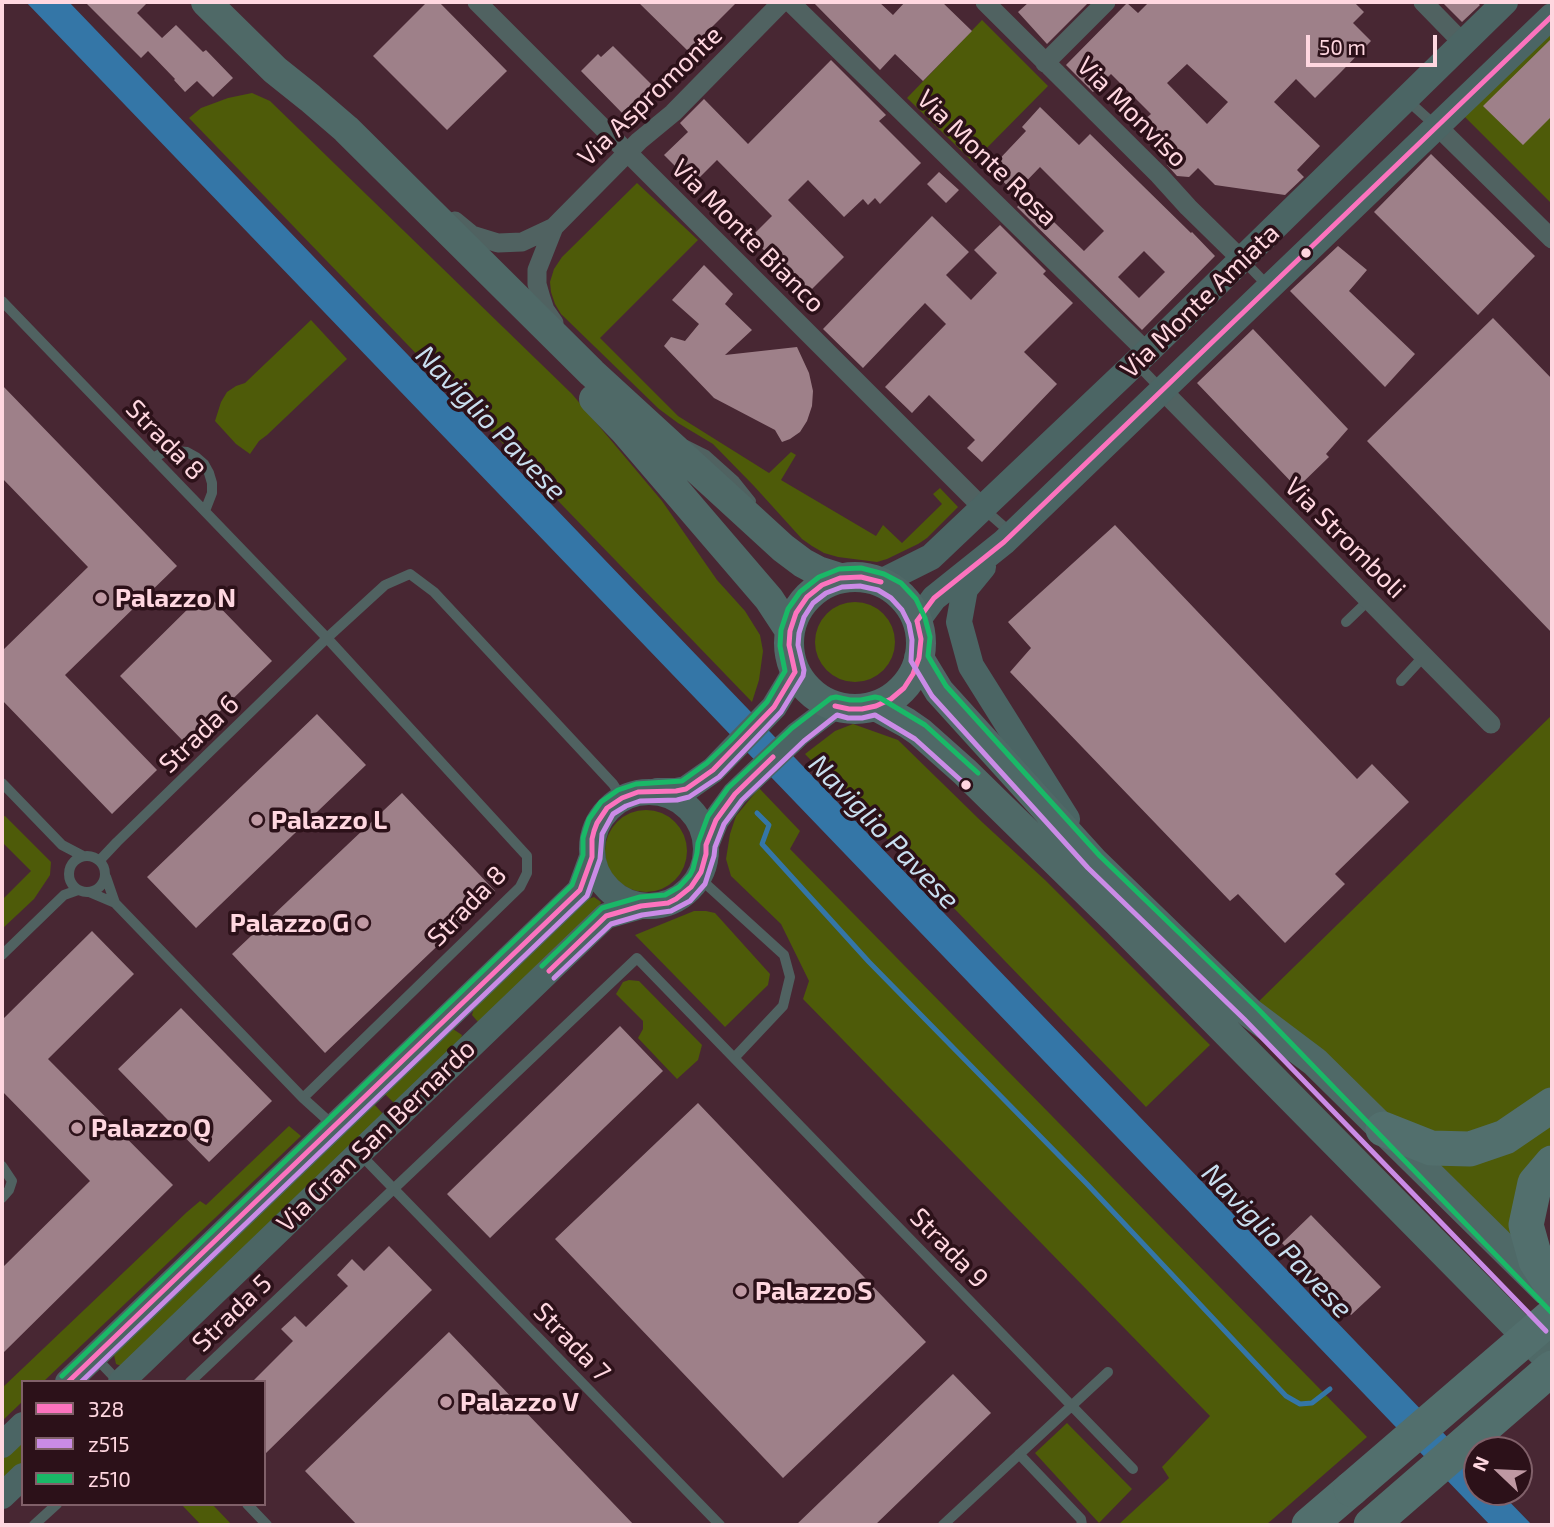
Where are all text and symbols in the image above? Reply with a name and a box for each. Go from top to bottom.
street label: Via Aspromonte [571,19,729,173]
scale bar [1309,21,1440,65]
text: 50 m [1319,34,1366,59]
street label: Via Monviso [1070,50,1194,174]
street label: Via Monte Rosa [910,83,1064,233]
street label: Via Monte Bianco [665,153,831,319]
street label: Via Monte Amiata [1114,217,1286,385]
unlabelled marker [1299,246,1313,260]
water label: Naviglio Pavese [409,339,573,507]
street label: Strada 8 [119,393,211,487]
street label: Via Stromboli [1278,471,1412,605]
place label: Palazzo N [115,582,236,614]
marker: Palazzo N [93,590,109,606]
street label: Strada 6 [153,688,245,780]
water label: Naviglio Pavese [802,748,966,916]
unlabelled marker [959,778,973,792]
place label: Palazzo L [271,804,387,836]
marker: Palazzo L [249,812,265,828]
street label: Strada 8 [421,859,513,953]
place label: Palazzo G [230,907,349,939]
marker: Palazzo G [355,915,371,931]
street label: Via Gran San Bernardo [270,1033,482,1239]
place label: Palazzo Q [91,1112,211,1144]
marker: Palazzo Q [69,1120,85,1136]
water label: Naviglio Pavese [1195,1157,1359,1325]
street label: Strada 9 [903,1202,995,1294]
street label: Strada 5 [186,1268,278,1358]
place label: Palazzo S [755,1275,873,1307]
marker: Palazzo S [733,1283,749,1299]
street label: Strada 7 [527,1296,617,1388]
legend [21,1380,266,1506]
place label: Palazzo V [460,1386,579,1418]
marker: Palazzo V [438,1394,454,1410]
text: 328 [88,1396,124,1421]
text: z515 [88,1431,130,1456]
north arrow [1463,1436,1533,1506]
text: N [1467,1453,1493,1474]
text: z510 [88,1466,131,1491]

